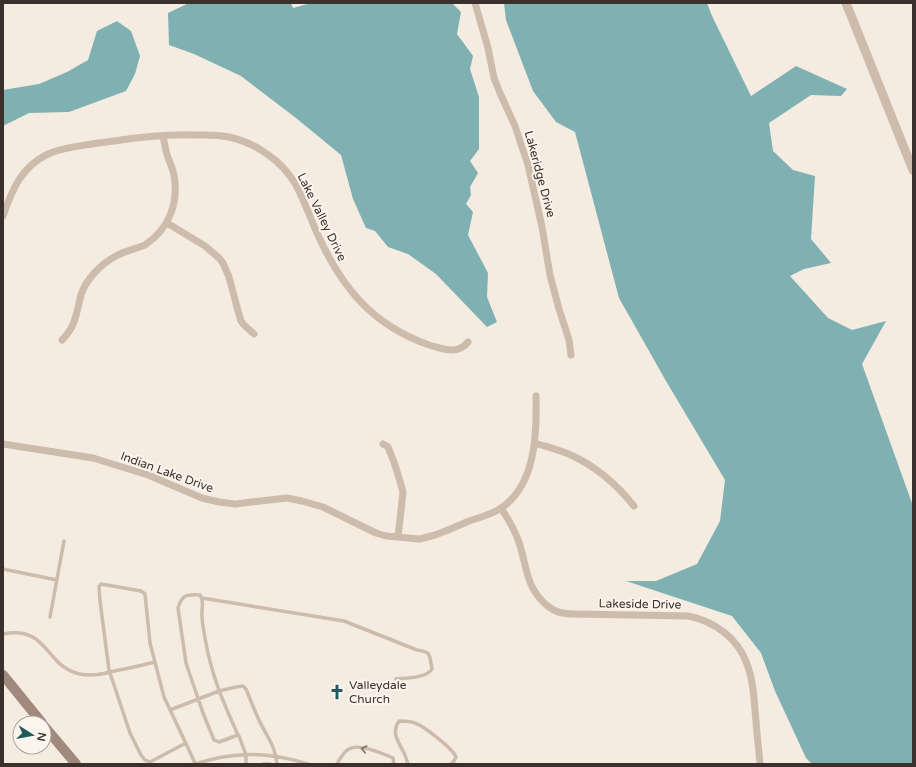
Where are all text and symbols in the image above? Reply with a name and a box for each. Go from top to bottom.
street label: Lakeridge Drive [522,129,558,219]
street label: Lake Valley Drive [295,171,349,264]
street label: Indian Lake Drive [119,449,216,495]
street label: Lakeside Drive [599,596,682,612]
place label: Valleydale Church [349,678,407,706]
church icon: Valleydale Church [328,683,346,701]
north arrow [12,715,52,755]
text: N [34,731,49,742]
one-way arrow [361,745,368,753]

